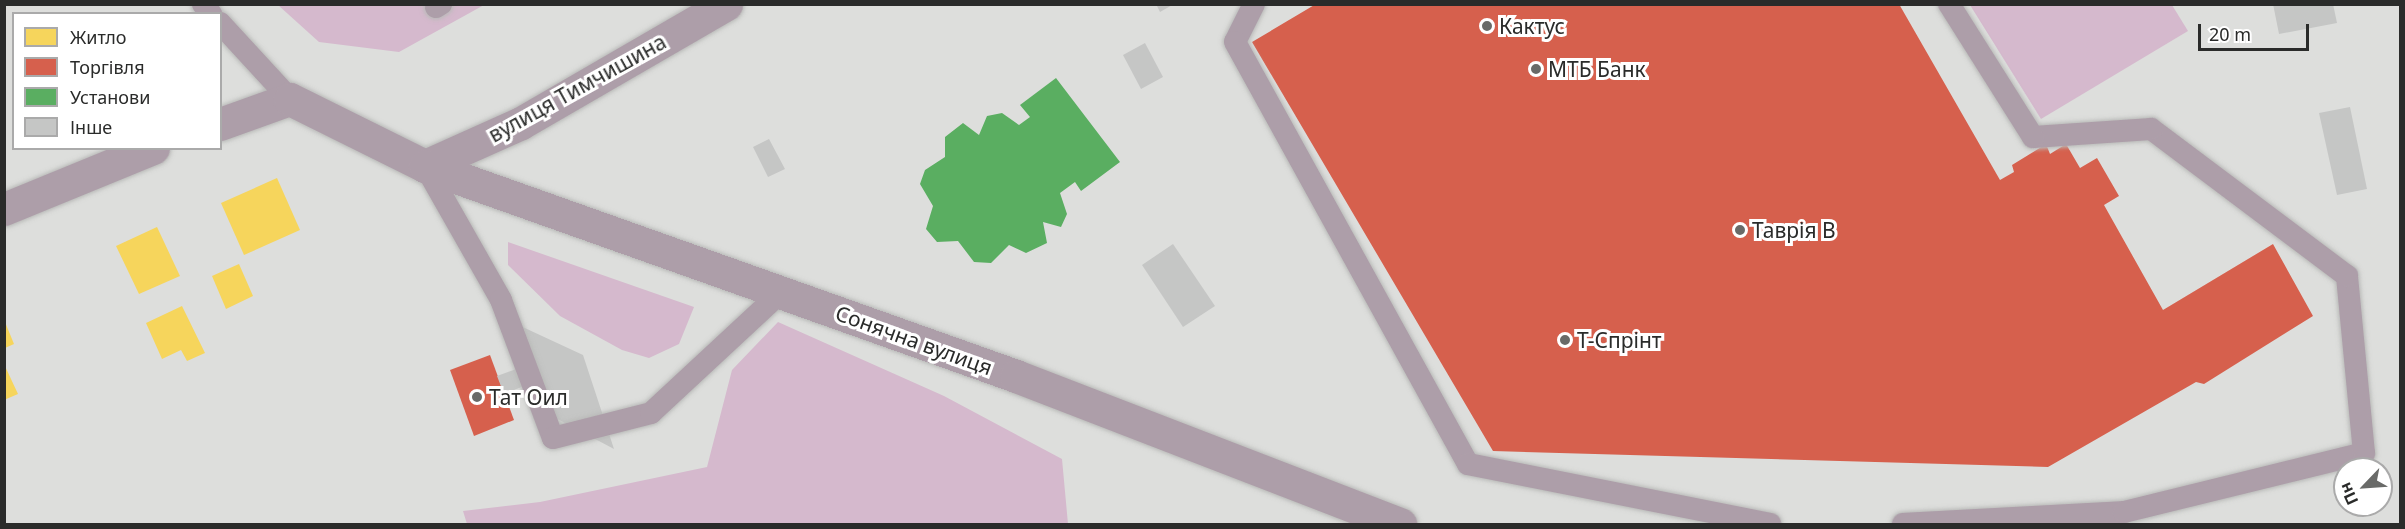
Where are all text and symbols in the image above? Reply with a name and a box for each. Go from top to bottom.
legend [12,12,222,150]
scale bar [2201,12,2312,50]
place label: Кактус [1499,13,1565,39]
marker: Кактус [1480,19,1494,33]
text: 20 m [2209,22,2251,46]
text: Житло [70,25,127,49]
street label: вулиця Тимчишина [484,29,670,147]
text: Торгівля [70,55,145,79]
place label: МТБ Банк [1548,56,1646,82]
marker: МТБ Банк [1529,62,1543,76]
text: Установи [70,85,150,109]
text: Інше [70,115,112,139]
place label: Таврія В [1752,217,1836,243]
marker: Таврія В [1733,223,1747,237]
street label: Сонячна вулиця [832,300,996,380]
place label: Т-Спрінт [1577,327,1662,353]
marker: Т-Спрінт [1558,333,1572,347]
place label: Тат Оил [489,384,568,410]
marker: Тат Оил [470,390,484,404]
north arrow [2333,457,2393,517]
text: Пн [2334,479,2363,509]

